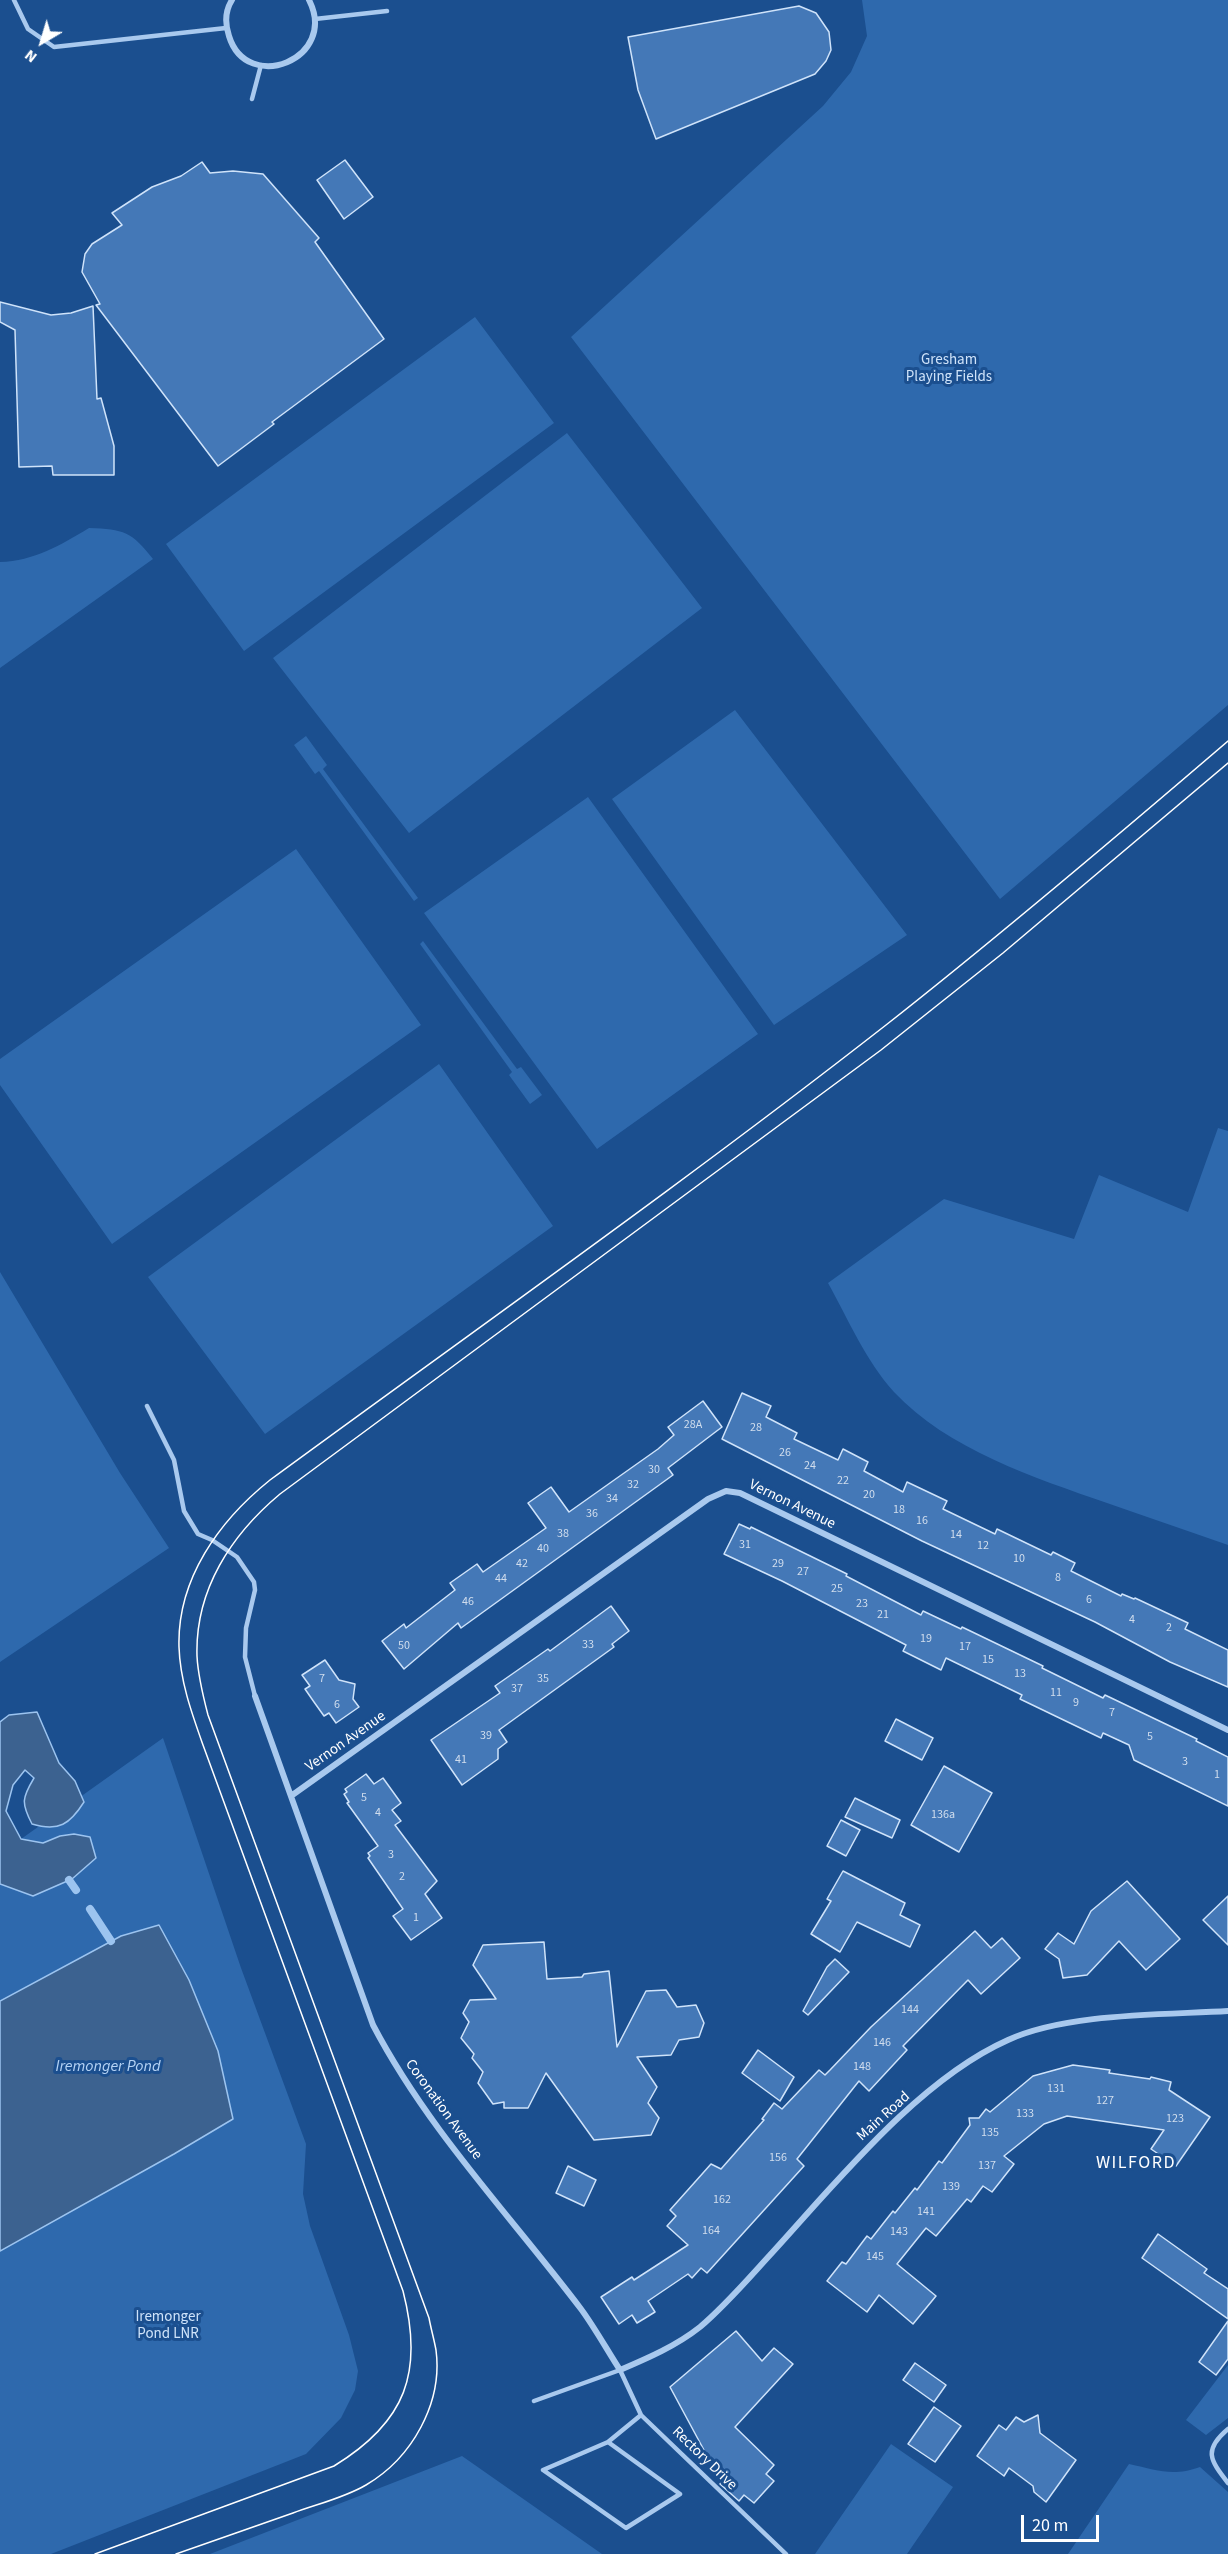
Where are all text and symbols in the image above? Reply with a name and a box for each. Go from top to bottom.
north arrow [12,12,72,72]
text: N [20,44,42,68]
park label: Gresham Playing Fields [906,352,992,387]
house number: 28A [684,1418,702,1432]
house number: 28 [750,1421,762,1435]
house number: 26 [779,1446,791,1460]
house number: 24 [804,1459,816,1473]
house number: 30 [648,1463,660,1477]
house number: 22 [837,1474,849,1488]
street label: Vernon Avenue [746,1476,838,1534]
house number: 32 [627,1478,639,1492]
house number: 20 [863,1488,875,1502]
house number: 34 [606,1492,618,1506]
house number: 18 [893,1503,905,1517]
house number: 36 [586,1507,598,1521]
house number: 16 [916,1514,928,1528]
house number: 38 [557,1527,569,1541]
house number: 14 [950,1528,962,1542]
house number: 31 [739,1538,751,1552]
house number: 12 [977,1539,989,1553]
house number: 40 [537,1542,549,1556]
house number: 10 [1013,1552,1025,1566]
house number: 42 [516,1557,528,1571]
house number: 29 [772,1557,784,1571]
house number: 27 [797,1565,809,1579]
house number: 8 [1055,1571,1061,1585]
house number: 44 [495,1572,507,1586]
house number: 25 [831,1582,843,1596]
house number: 6 [1086,1593,1092,1607]
house number: 46 [462,1595,474,1609]
house number: 23 [856,1597,868,1611]
house number: 21 [877,1608,889,1622]
house number: 4 [1129,1613,1135,1627]
house number: 2 [1166,1621,1172,1635]
house number: 19 [920,1632,932,1646]
house number: 33 [582,1638,594,1652]
house number: 50 [398,1639,410,1653]
house number: 17 [959,1640,971,1654]
house number: 15 [982,1653,994,1667]
house number: 13 [1014,1667,1026,1681]
house number: 7 [319,1672,325,1686]
house number: 35 [537,1672,549,1686]
house number: 37 [511,1682,523,1696]
house number: 11 [1050,1686,1062,1700]
house number: 9 [1073,1696,1079,1710]
house number: 6 [334,1698,340,1712]
house number: 7 [1109,1706,1115,1720]
street label: Vernon Avenue [302,1708,390,1776]
house number: 39 [480,1729,492,1743]
house number: 5 [1147,1730,1153,1744]
house number: 41 [455,1753,467,1767]
house number: 3 [1182,1755,1188,1769]
house number: 1 [1214,1768,1220,1782]
house number: 5 [361,1791,367,1805]
house number: 4 [375,1806,381,1820]
house number: 136a [931,1808,955,1822]
house number: 3 [388,1848,394,1862]
house number: 2 [399,1870,405,1884]
house number: 1 [413,1911,419,1925]
house number: 144 [901,2003,919,2017]
house number: 146 [873,2036,891,2050]
street label: Coronation Avenue [401,2056,485,2164]
water label: Iremonger Pond [56,2057,160,2077]
house number: 148 [853,2060,871,2074]
house number: 131 [1047,2082,1065,2096]
street label: Main Road [854,2088,914,2146]
house number: 127 [1096,2094,1114,2108]
house number: 133 [1016,2107,1034,2121]
house number: 123 [1166,2112,1184,2126]
house number: 135 [981,2126,999,2140]
house number: 156 [769,2151,787,2165]
district label: WILFORD [1096,2153,1176,2175]
house number: 137 [978,2159,996,2173]
house number: 139 [942,2180,960,2194]
house number: 162 [713,2193,731,2207]
house number: 141 [917,2205,935,2219]
house number: 164 [702,2224,720,2238]
house number: 143 [890,2225,908,2239]
house number: 145 [866,2250,884,2264]
park label: Iremonger Pond LNR [135,2309,201,2344]
street label: Rectory Drive [668,2423,740,2495]
scale bar [1024,2503,1102,2541]
text: 20 m [1032,2513,1068,2538]

